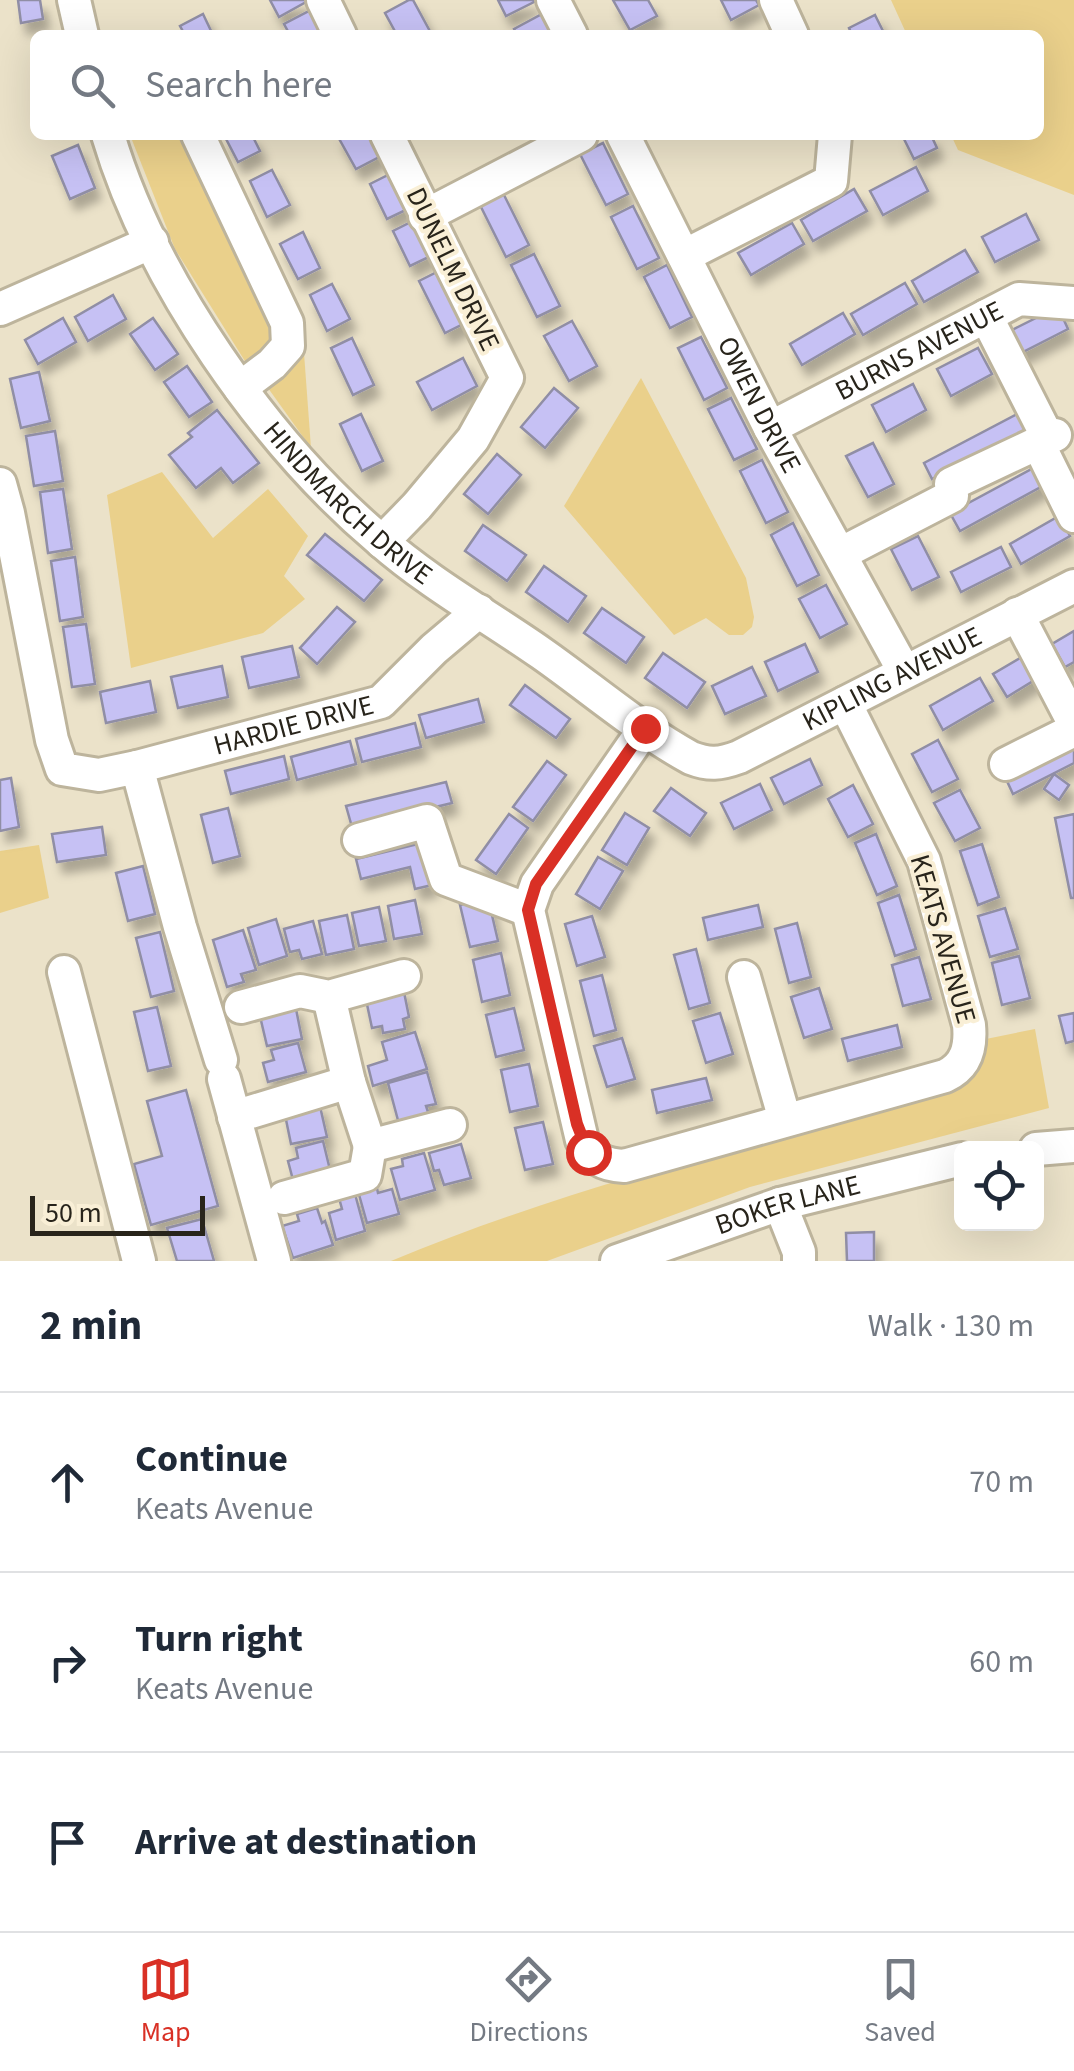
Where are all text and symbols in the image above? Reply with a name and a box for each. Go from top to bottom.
search box [30,30,1044,140]
icon: search [65,58,120,113]
text: Search here [145,58,332,112]
street label: DUNELM DRIVE [396,180,510,358]
street label: BURNS AVENUE [828,291,1010,411]
street label: OWEN DRIVE [707,330,811,480]
street label: HINDMARCH DRIVE [253,413,441,595]
street label: KIPLING AVENUE [795,616,989,741]
street label: HARDIE DRIVE [209,685,378,766]
route end [623,706,669,752]
street label: KEATS AVENUE [900,850,986,1028]
route start [566,1130,612,1176]
map controls [954,1141,1044,1231]
button: locate [954,1141,1044,1231]
street label: BOKER LANE [710,1165,864,1245]
scale bar [30,1191,205,1236]
text: 50 m [45,1193,102,1233]
text: 2 min [40,1296,142,1356]
text: Walk · 130 m [868,1303,1034,1349]
text: Continue [135,1432,288,1486]
icon: ahead [40,1455,95,1510]
text: 70 m [969,1459,1034,1505]
text: Keats Avenue [135,1486,313,1532]
text: Turn right [135,1612,303,1666]
icon: right [40,1635,95,1690]
text: 60 m [969,1639,1034,1685]
text: Keats Avenue [135,1666,313,1712]
icon: arrive [40,1815,95,1870]
text: Arrive at destination [135,1815,477,1869]
tab: Map [138,1952,193,2052]
tab: Directions [470,1952,588,2052]
tab: Saved [864,1952,936,2052]

